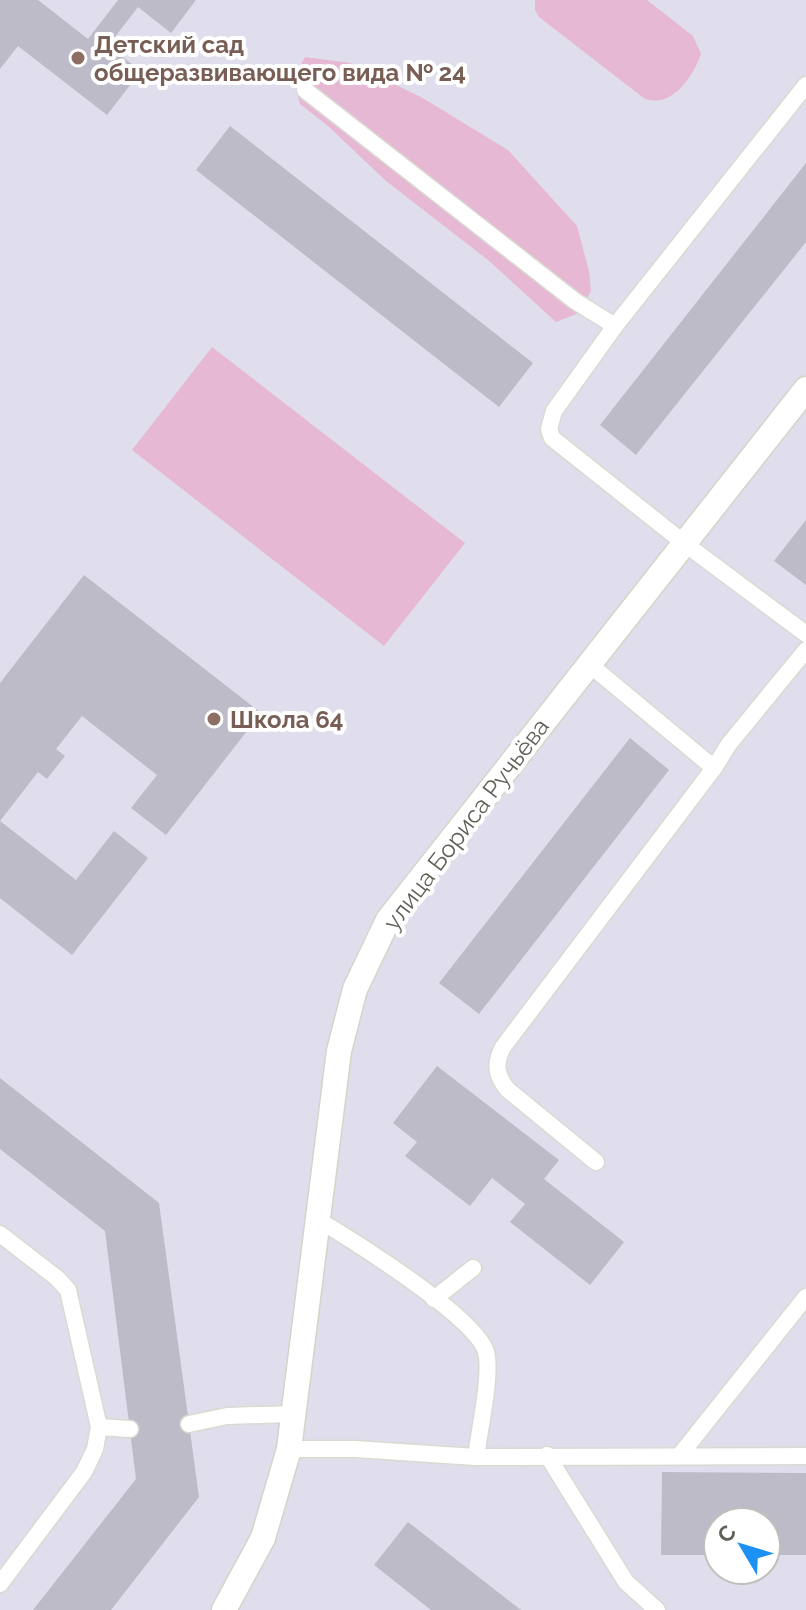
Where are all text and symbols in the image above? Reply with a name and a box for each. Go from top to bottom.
place label: Детский сад общеразвивающего вида № 24 [94,30,466,87]
marker: Детский сад общеразвивающего вида № 24 [69,49,87,67]
place label: Школа 64 [230,705,344,734]
marker: Школа 64 [205,710,223,728]
street label: улица Бориса Ручьёва [377,712,555,936]
north arrow [702,1506,782,1586]
text: С [711,1520,741,1548]

